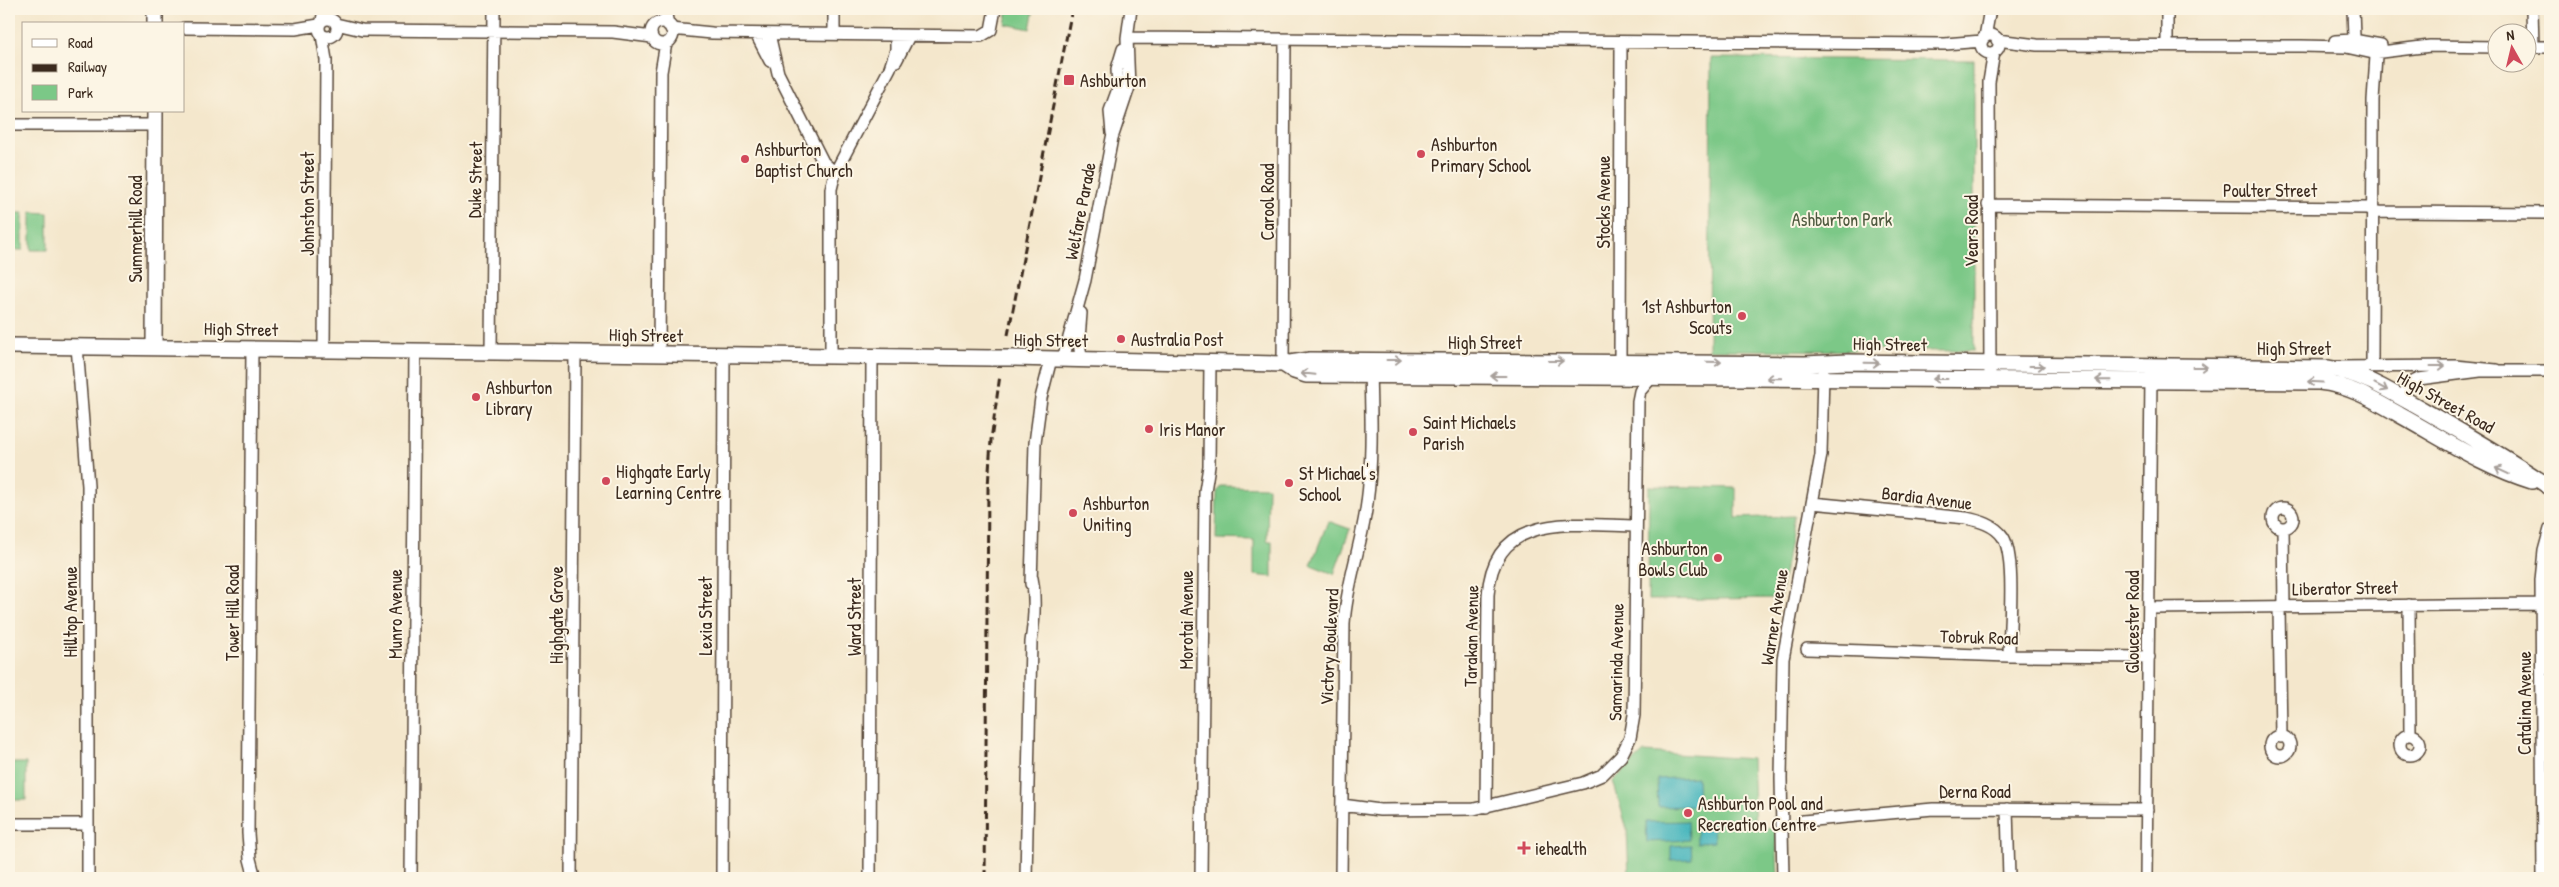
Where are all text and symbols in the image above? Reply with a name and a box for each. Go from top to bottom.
legend [22,22,185,112]
north arrow [2486,22,2536,72]
text: N [2505,25,2516,45]
text: Road [68,32,93,53]
text: Railway [68,56,107,77]
place label: Ashburton [1080,68,1146,93]
marker: Ashburton [1062,73,1076,87]
text: Park [68,82,93,103]
place label: Ashburton Primary School [1431,132,1531,178]
place label: Ashburton Baptist Church [755,137,853,183]
street label: Duke Street [462,141,488,218]
marker: Ashburton Primary School [1415,148,1427,160]
street label: Johnston Street [295,151,320,256]
marker: Ashburton Baptist Church [739,153,751,165]
street label: Stocks Avenue [1591,156,1616,248]
street label: Welfare Parade [1058,160,1102,262]
street label: Carool Road [1255,164,1280,240]
street label: Summerhill Road [123,175,148,283]
street label: Poulter Street [2223,178,2318,203]
street label: Vears Road [1959,195,1984,267]
park label: Ashburton Park [1792,207,1893,232]
place label: 1st Ashburton Scouts [1642,294,1732,340]
marker: 1st Ashburton Scouts [1736,310,1748,322]
street label: High Street [204,316,279,342]
street label: High Street [609,322,684,348]
street label: High Street [1014,327,1089,353]
place label: Australia Post [1131,327,1224,352]
street label: High Street [1448,330,1523,355]
street label: High Street [1853,331,1928,357]
marker: Australia Post [1115,333,1127,345]
street label: High Street [2257,336,2332,361]
one-way arrow [1385,355,1401,365]
one-way arrow [1548,356,1564,366]
one-way arrow [1706,357,1722,367]
one-way arrow [1864,358,1880,367]
one-way arrow [2028,361,2044,370]
one-way arrow [2429,361,2445,371]
one-way arrow [2192,362,2208,372]
street label: High Street Road [2393,365,2499,439]
one-way arrow [1300,369,1316,379]
one-way arrow [1491,371,1507,381]
one-way arrow [1766,374,1782,383]
one-way arrow [1932,374,1948,384]
place label: Ashburton Library [486,375,552,421]
one-way arrow [2095,375,2111,385]
one-way arrow [2308,378,2324,387]
one-way arrow [2374,383,2388,393]
marker: Ashburton Library [470,391,482,403]
place label: Saint Michaels Parish [1423,410,1516,456]
place label: Iris Manor [1159,417,1225,442]
marker: Iris Manor [1143,423,1155,435]
marker: Saint Michaels Parish [1407,426,1419,438]
place label: Highgate Early Learning Centre [616,459,722,505]
place label: St Michael's School [1299,461,1376,507]
one-way arrow [2495,465,2510,475]
marker: Highgate Early Learning Centre [600,475,612,487]
marker: St Michael's School [1283,477,1295,489]
street label: Bardia Avenue [1880,480,1974,516]
place label: Ashburton Uniting [1083,491,1149,537]
marker: Ashburton Uniting [1067,507,1079,519]
place label: Ashburton Bowls Club [1638,536,1708,582]
marker: Ashburton Bowls Club [1712,552,1724,564]
street label: Tower Hill Road [220,565,245,661]
street label: Hilltop Avenue [58,566,83,658]
street label: Highgate Grove [544,566,569,664]
street label: Warner Avenue [1754,567,1794,667]
street label: Munro Avenue [383,569,408,659]
street label: Morotai Avenue [1174,570,1199,670]
street label: Gloucester Road [2120,571,2145,673]
street label: Liberator Street [2292,575,2399,601]
street label: Lexia Street [693,576,718,656]
street label: Ward Street [842,577,867,656]
street label: Tarakan Avenue [1458,585,1484,687]
street label: Victory Boulevard [1313,588,1345,706]
street label: Samarinda Avenue [1602,603,1630,721]
street label: Tobruk Road [1939,623,2019,651]
street label: Catalina Avenue [2512,651,2537,755]
street label: Derna Road [1939,779,2011,804]
place label: Ashburton Pool and Recreation Centre [1698,791,1823,837]
marker: Ashburton Pool and Recreation Centre [1682,807,1694,819]
place label: iehealth [1535,836,1587,861]
marker: iehealth [1517,841,1531,855]

